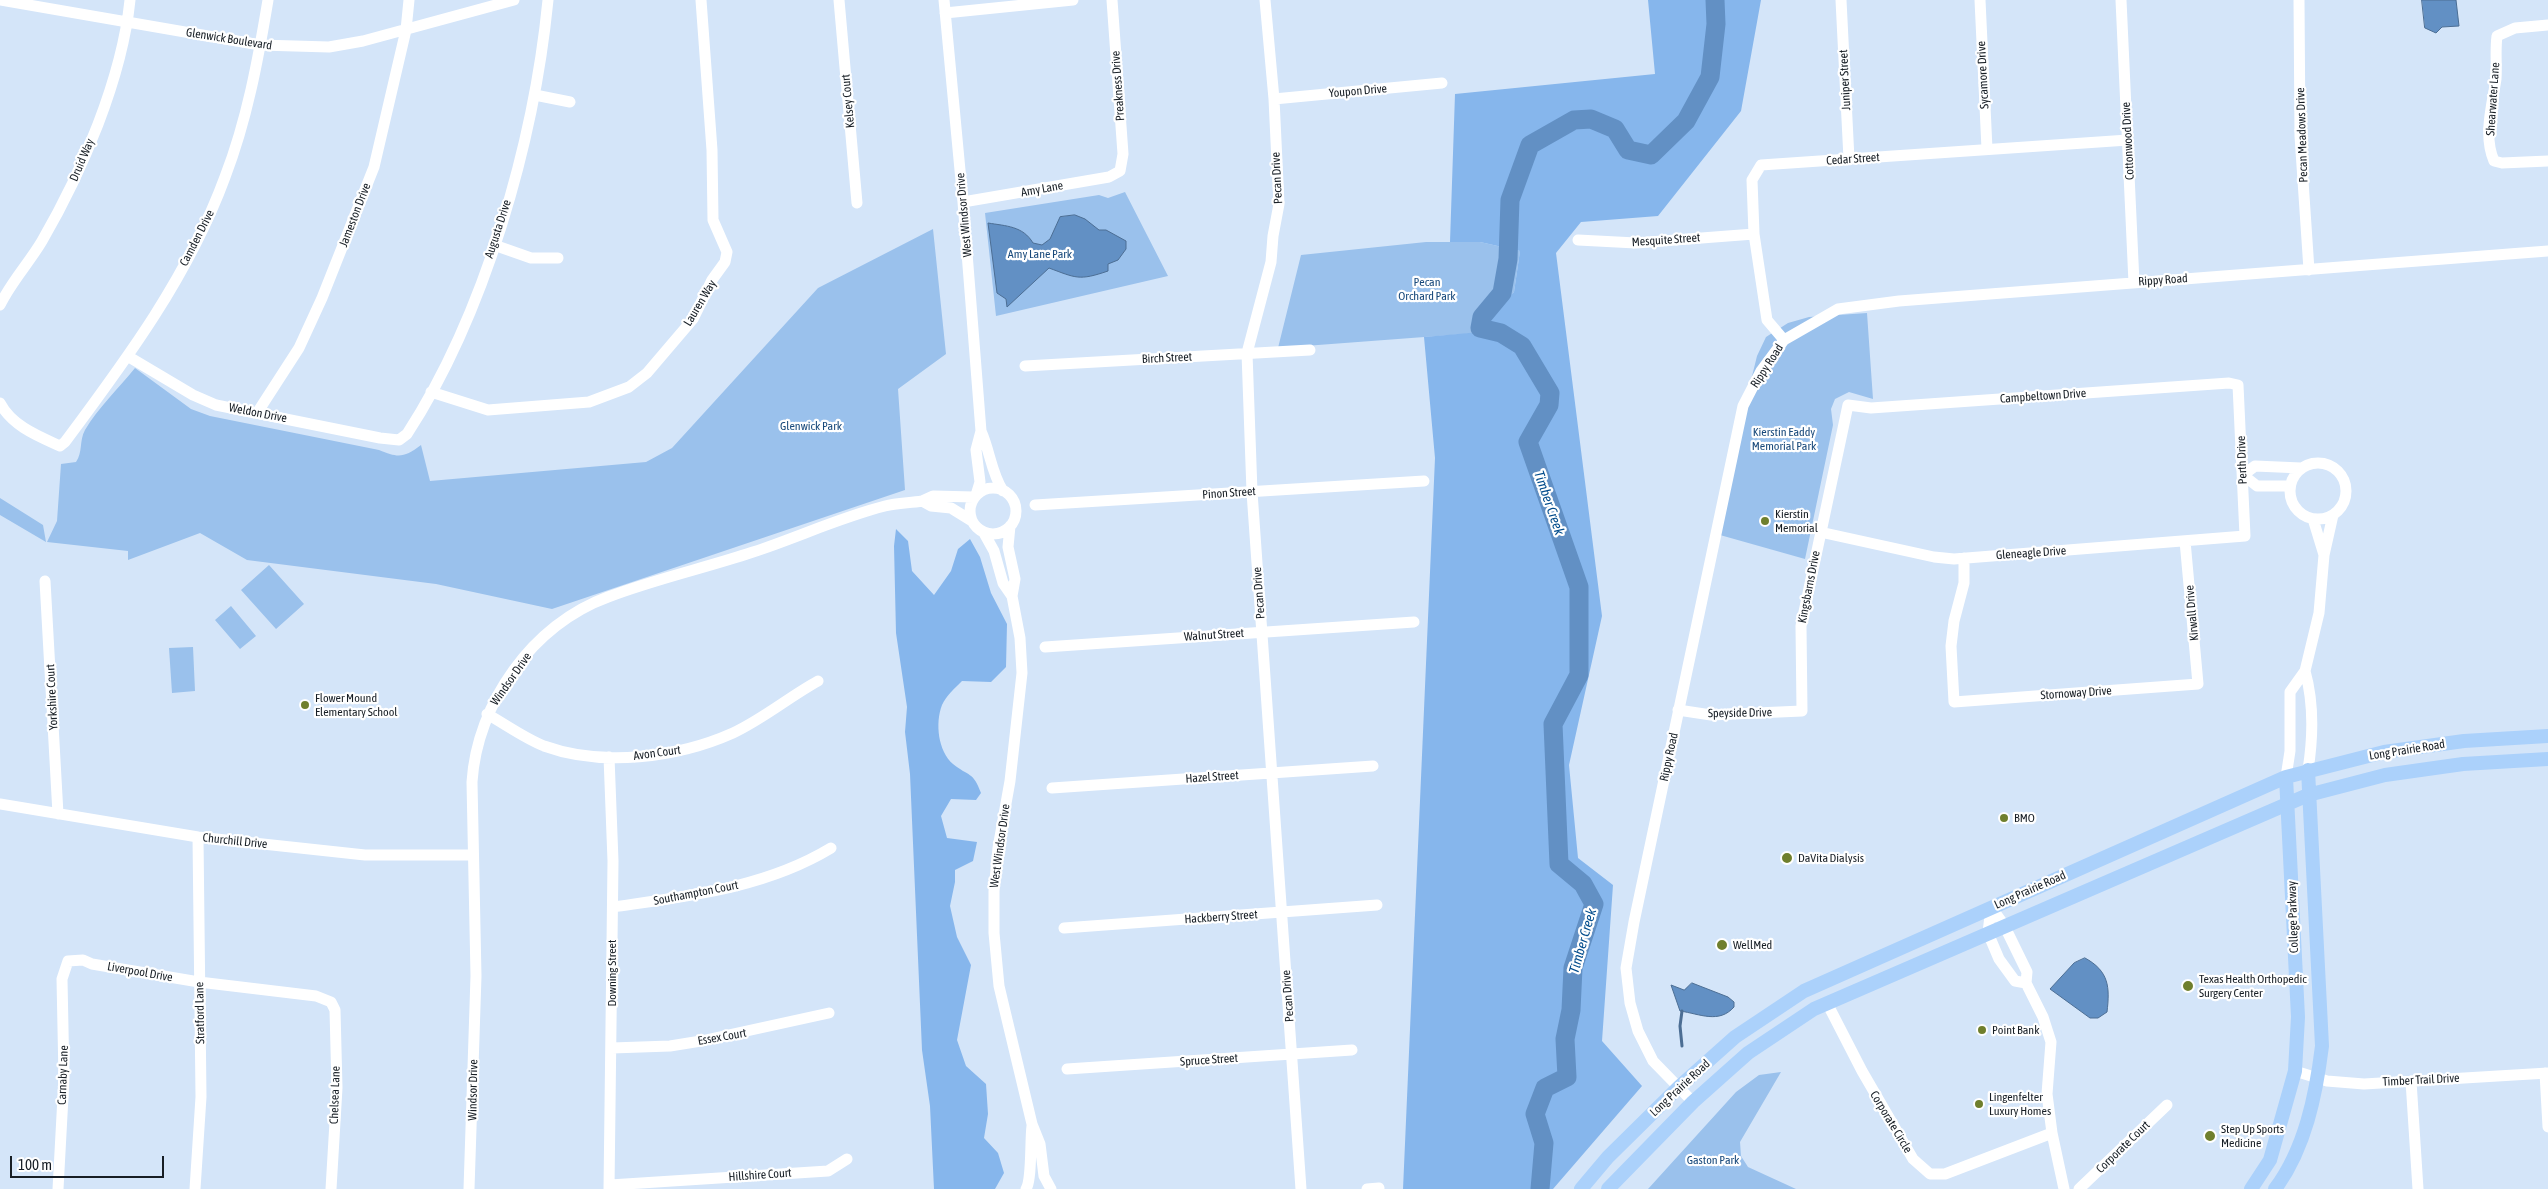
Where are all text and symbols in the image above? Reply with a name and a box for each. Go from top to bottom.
street label: Glenwick Boulevard [185,25,273,53]
street label: Sycamore Drive [1974,41,1992,109]
street label: Juniper Street [1836,49,1854,111]
street label: Preakness Drive [1108,50,1128,122]
street label: Shearwater Lane [2483,62,2503,136]
street label: Kelsey Court [838,73,858,129]
street label: Youpon Drive [1328,81,1388,101]
street label: Pecan Meadows Drive [2293,87,2311,183]
street label: Cottonwood Drive [2119,102,2137,180]
street label: Druid Way [67,136,97,184]
street label: Cedar Street [1826,150,1880,168]
street label: Pecan Drive [1268,152,1286,204]
street label: West Windsor Drive [953,172,975,258]
street label: Amy Lane [1020,178,1064,200]
street label: Jameston Drive [336,181,374,249]
street label: Augusta Drive [482,198,514,260]
street label: Camden Drive [177,207,217,269]
street label: Mesquite Street [1631,230,1701,250]
park label: Amy Lane Park [1008,247,1072,261]
street label: Rippy Road [2138,271,2188,289]
park label: Pecan Orchard Park [1398,275,1456,303]
street label: Lauren Way [681,277,719,329]
street label: Rippy Road [1747,341,1787,391]
street label: Birch Street [1142,349,1192,367]
street label: Campbeltown Drive [1999,386,2087,406]
street label: Weldon Drive [228,400,288,426]
park label: Glenwick Park [780,419,842,433]
park label: Kierstin Eaddy Memorial Park [1752,425,1816,453]
street label: Perth Drive [2234,435,2250,485]
water label: Timber Creek [1530,469,1568,537]
street label: Pinon Street [1202,484,1256,502]
place label: Kierstin Memorial [1775,507,1818,535]
marker: Kierstin Memorial [1759,515,1771,527]
street label: Gleneagle Drive [1995,543,2067,563]
street label: Kingsbarns Drive [1795,549,1823,625]
street label: Pecan Drive [1250,567,1268,619]
street label: Kirwall Drive [2182,584,2202,642]
street label: Walnut Street [1183,626,1245,644]
street label: Windsor Drive [488,650,534,708]
street label: Yorkshire Court [43,664,61,730]
street label: Stornoway Drive [2040,683,2112,703]
place label: Flower Mound Elementary School [315,691,397,719]
marker: Flower Mound Elementary School [299,699,311,711]
street label: Speyside Drive [1708,705,1772,721]
street label: Rippy Road [1657,731,1681,783]
street label: Long Prairie Road [2368,737,2446,763]
street label: Avon Court [632,743,682,763]
street label: Hazel Street [1185,768,1239,786]
street label: West Windsor Drive [987,803,1013,889]
place label: BMO [2014,811,2035,825]
marker: BMO [1998,812,2010,824]
street label: Churchill Drive [202,830,268,852]
marker: DaVita Dialysis [1780,851,1794,865]
place label: DaVita Dialysis [1798,851,1864,865]
street label: Long Prairie Road [1992,868,2068,912]
street label: Southampton Court [653,878,739,908]
street label: College Parkway [2285,881,2301,953]
street label: Hackberry Street [1184,907,1258,927]
water label: Timber Creek [1566,907,1600,975]
marker: WellMed [1715,938,1729,952]
place label: WellMed [1733,938,1772,952]
street label: Downing Street [605,940,619,1006]
street label: Liverpool Drive [106,959,174,985]
street label: Pecan Drive [1279,970,1297,1022]
place label: Texas Health Orthopedic Surgery Center [2199,972,2307,1000]
marker: Texas Health Orthopedic Surgery Center [2181,979,2195,993]
street label: Stratford Lane [192,982,208,1044]
place label: Point Bank [1992,1023,2039,1037]
marker: Point Bank [1976,1024,1988,1036]
street label: Essex Court [697,1026,747,1048]
street label: Carnaby Lane [55,1045,71,1105]
street label: Spruce Street [1180,1051,1238,1069]
street label: Long Prairie Road [1647,1057,1713,1119]
street label: Windsor Drive [465,1059,481,1121]
street label: Chelsea Lane [327,1066,343,1124]
street label: Timber Trail Drive [2382,1071,2460,1089]
street label: Corporate Circle [1867,1088,1915,1156]
place label: Lingenfelter Luxury Homes [1989,1090,2051,1118]
marker: Lingenfelter Luxury Homes [1973,1098,1985,1110]
street label: Corporate Court [2093,1118,2153,1176]
place label: Step Up Sports Medicine [2221,1122,2284,1150]
marker: Step Up Sports Medicine [2203,1129,2217,1143]
scale bar [12,1146,166,1178]
park label: Gaston Park [1687,1153,1739,1167]
text: 100 m [18,1156,52,1173]
street label: Hillshire Court [728,1166,792,1184]

